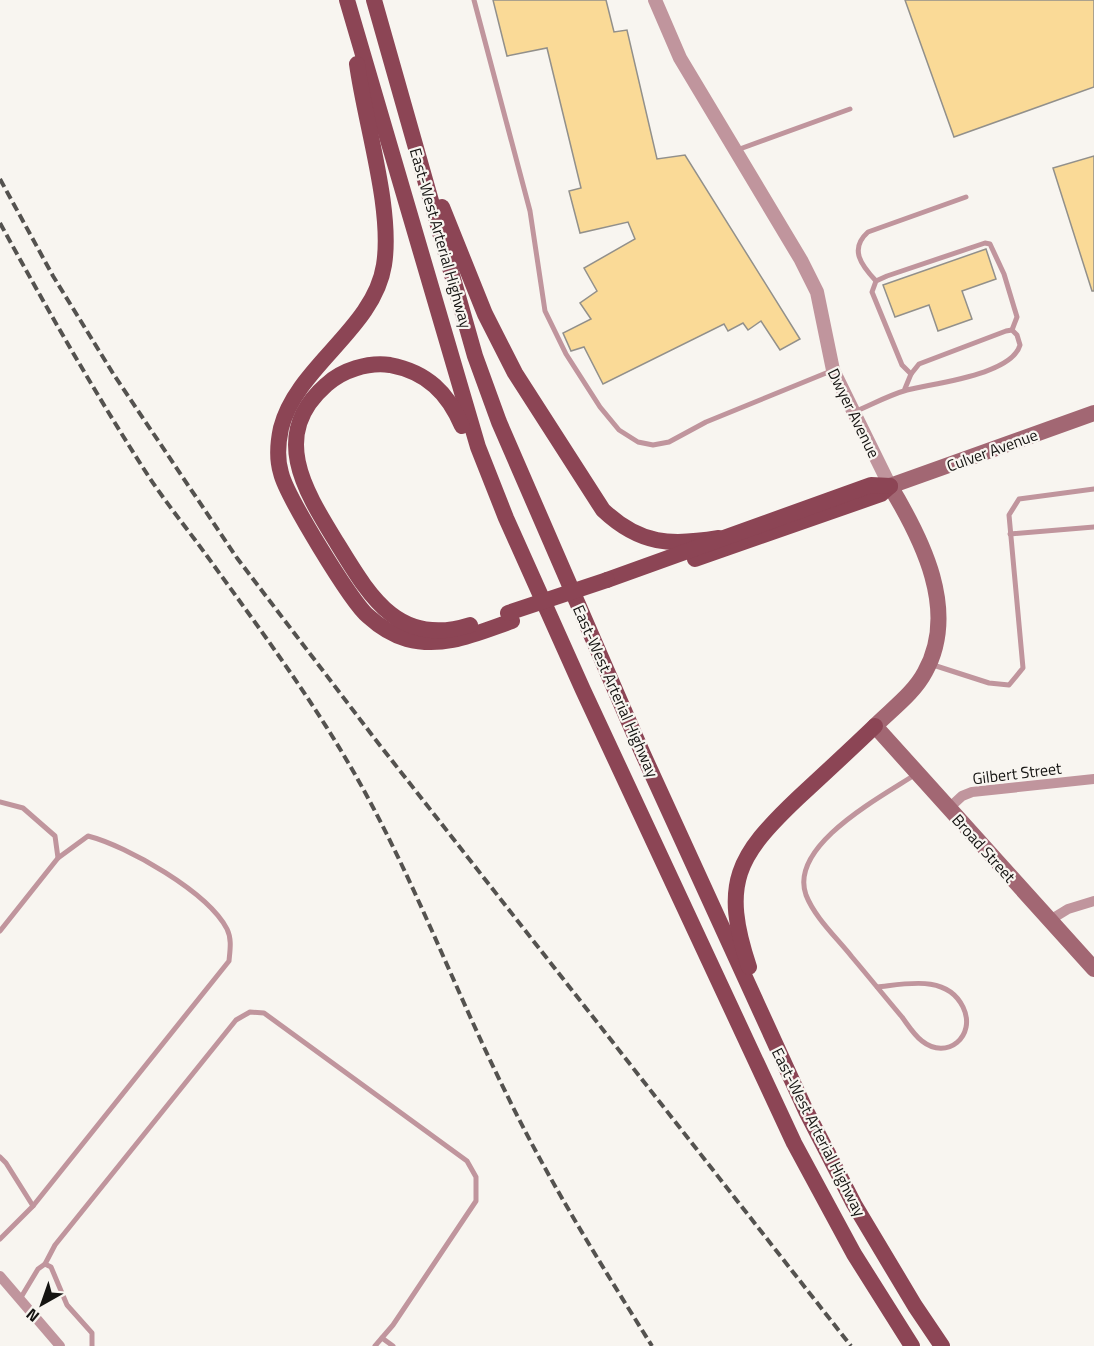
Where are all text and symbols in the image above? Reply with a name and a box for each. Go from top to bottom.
street label: East-West Arterial Highway [404,145,478,331]
street label: Dwyer Avenue [822,364,886,462]
street label: Culver Avenue [943,422,1041,478]
street label: East-West Arterial Highway [567,601,665,781]
street label: Gilbert Street [971,756,1063,790]
street label: Broad Street [947,808,1022,888]
street label: East-West Arterial Highway [766,1043,872,1221]
north arrow [12,1274,72,1334]
text: N [20,1303,44,1328]

